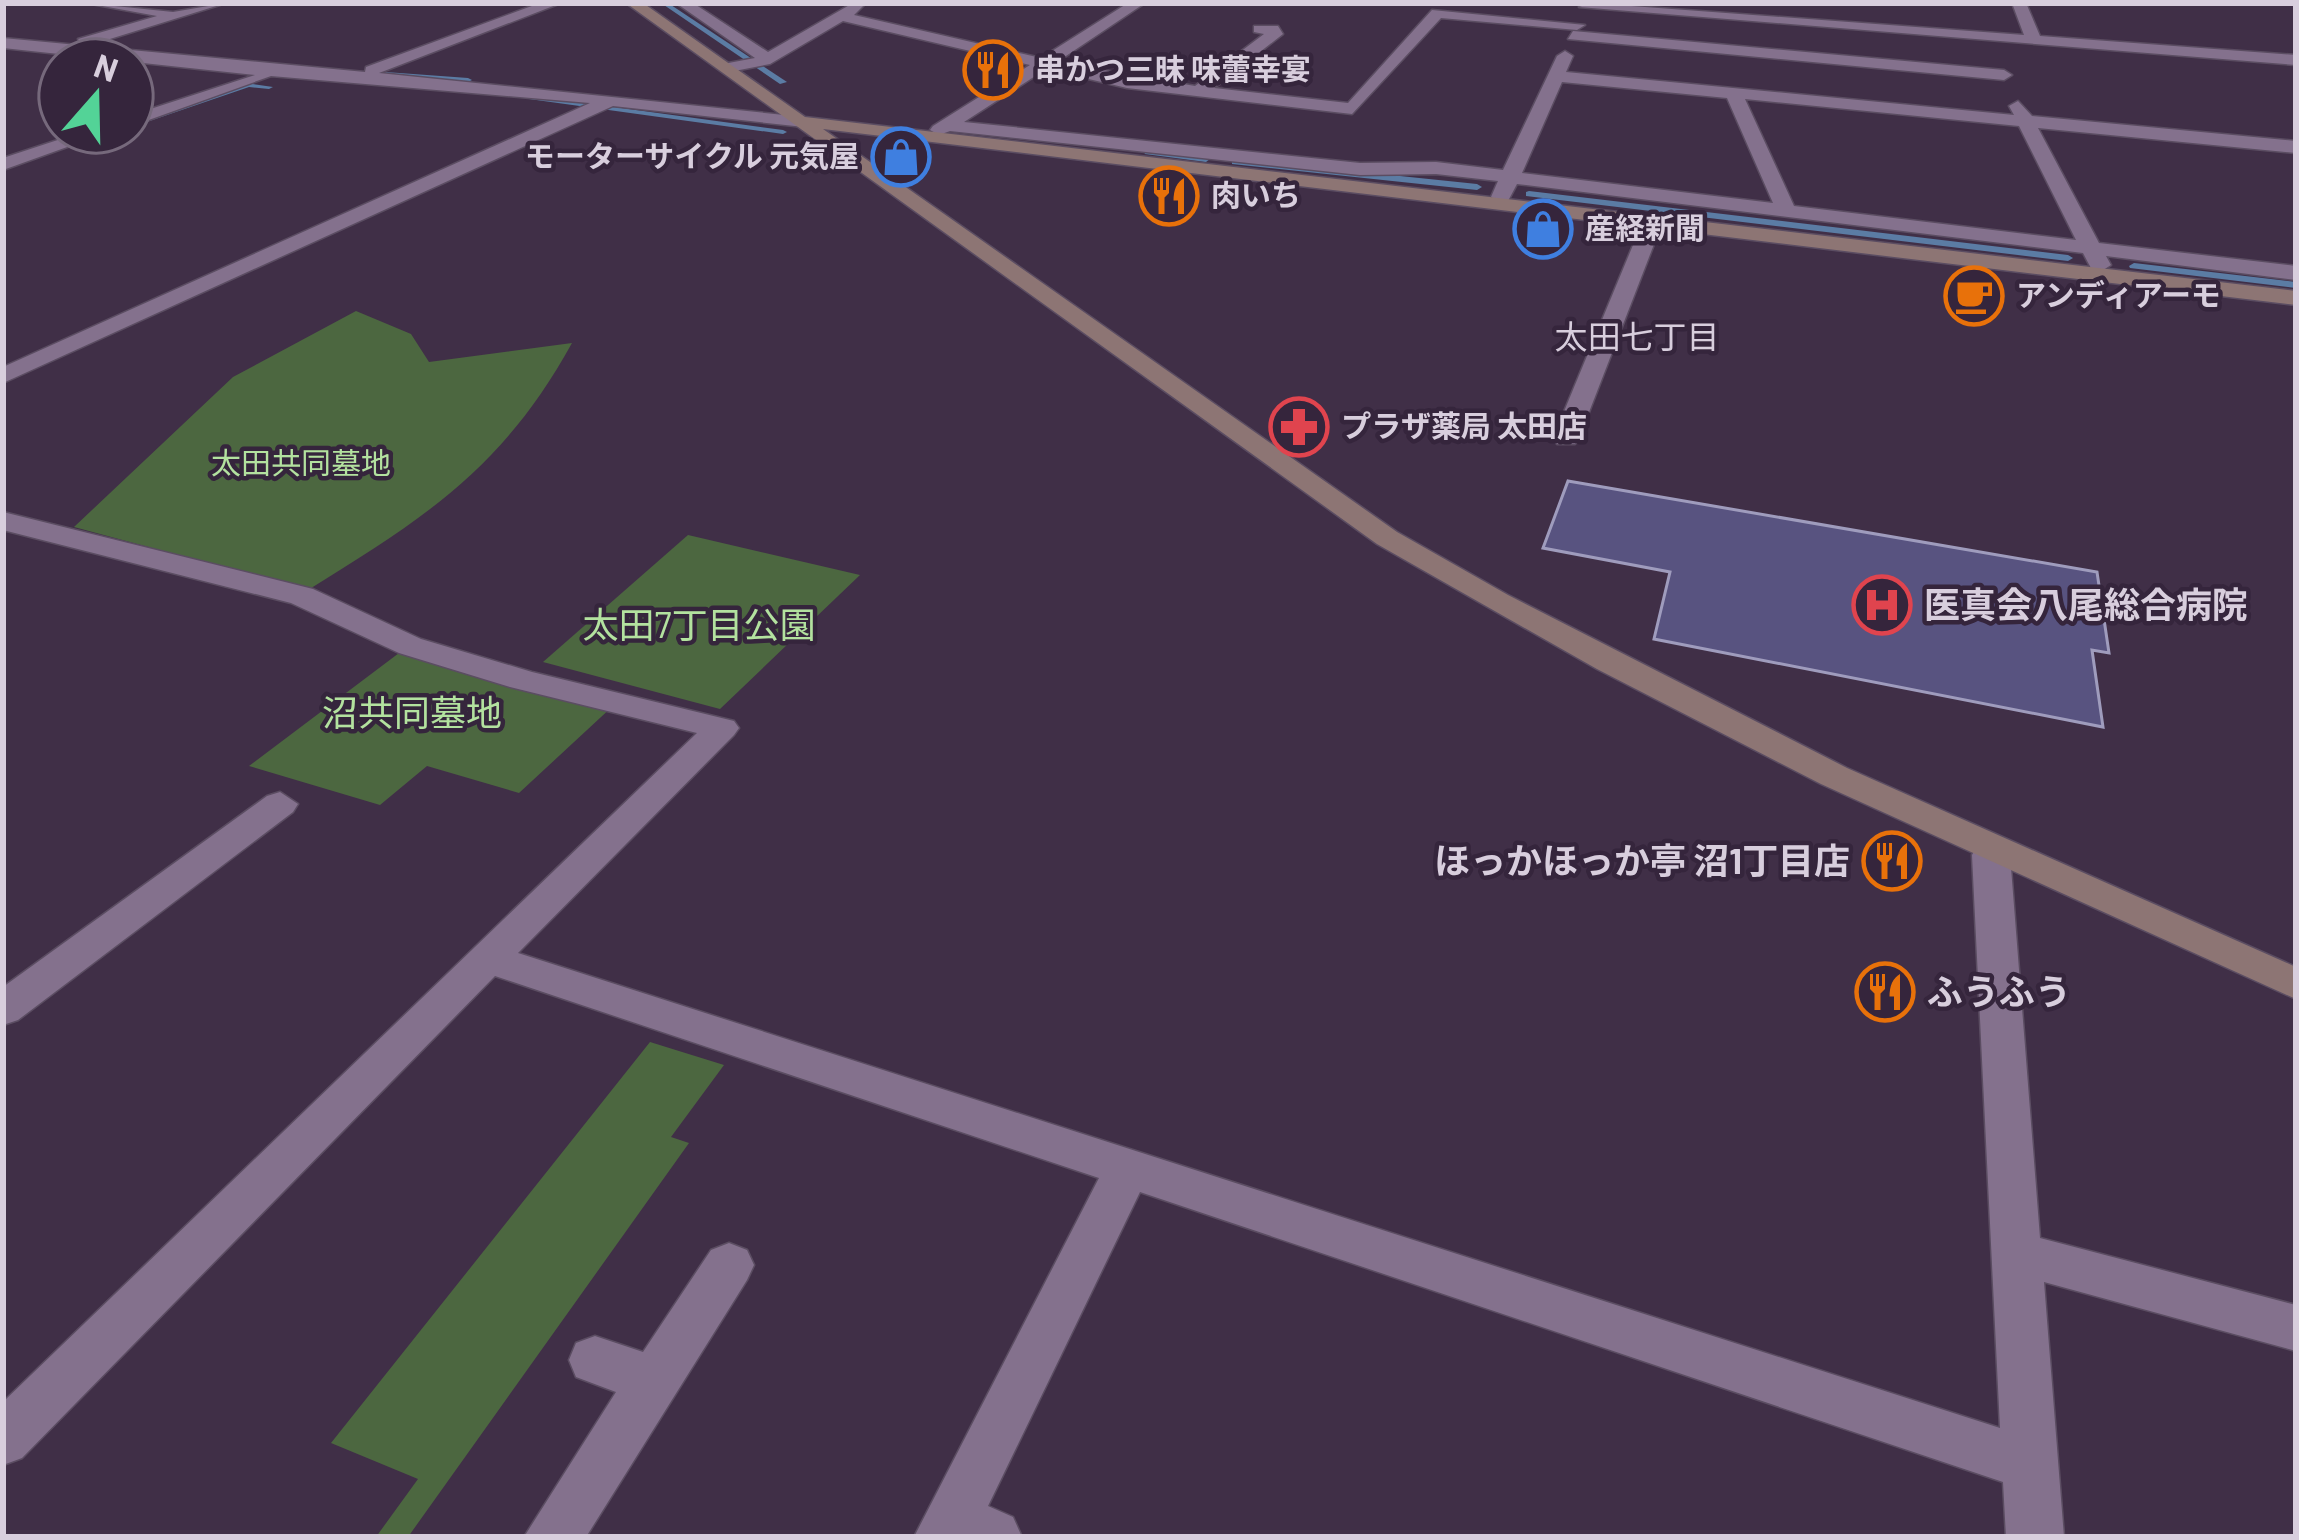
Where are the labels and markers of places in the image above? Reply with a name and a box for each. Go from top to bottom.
restaurant icon: 串かつ三昧 味蕾幸宴 [962,39,1024,101]
place label: 串かつ三昧 味蕾幸宴 [1035,50,1311,86]
shop icon: モーターサイクル 元気屋 [870,126,932,188]
place label: モーターサイクル 元気屋 [525,137,859,173]
restaurant icon: 肉いち [1138,165,1200,227]
place label: 肉いち [1211,176,1301,212]
shop icon: 産経新聞 [1512,198,1574,260]
place label: 産経新聞 [1585,209,1705,245]
cafe icon: アンディアーモ [1943,265,2005,327]
place label: アンディアーモ [2016,276,2221,312]
pharmacy icon: プラザ薬局 太田店 [1268,396,1330,458]
place label: プラザ薬局 太田店 [1341,407,1587,443]
hospital icon: 医真会八尾総合病院 [1851,574,1913,636]
place label: 医真会八尾総合病院 [1924,582,2248,625]
restaurant icon: ほっかほっか亭 沼1丁目店 [1861,830,1923,892]
place label: ほっかほっか亭 沼1丁目店 [1434,838,1850,881]
restaurant icon: ふうふう [1854,961,1916,1023]
place label: ふうふう [1927,969,2071,1012]

